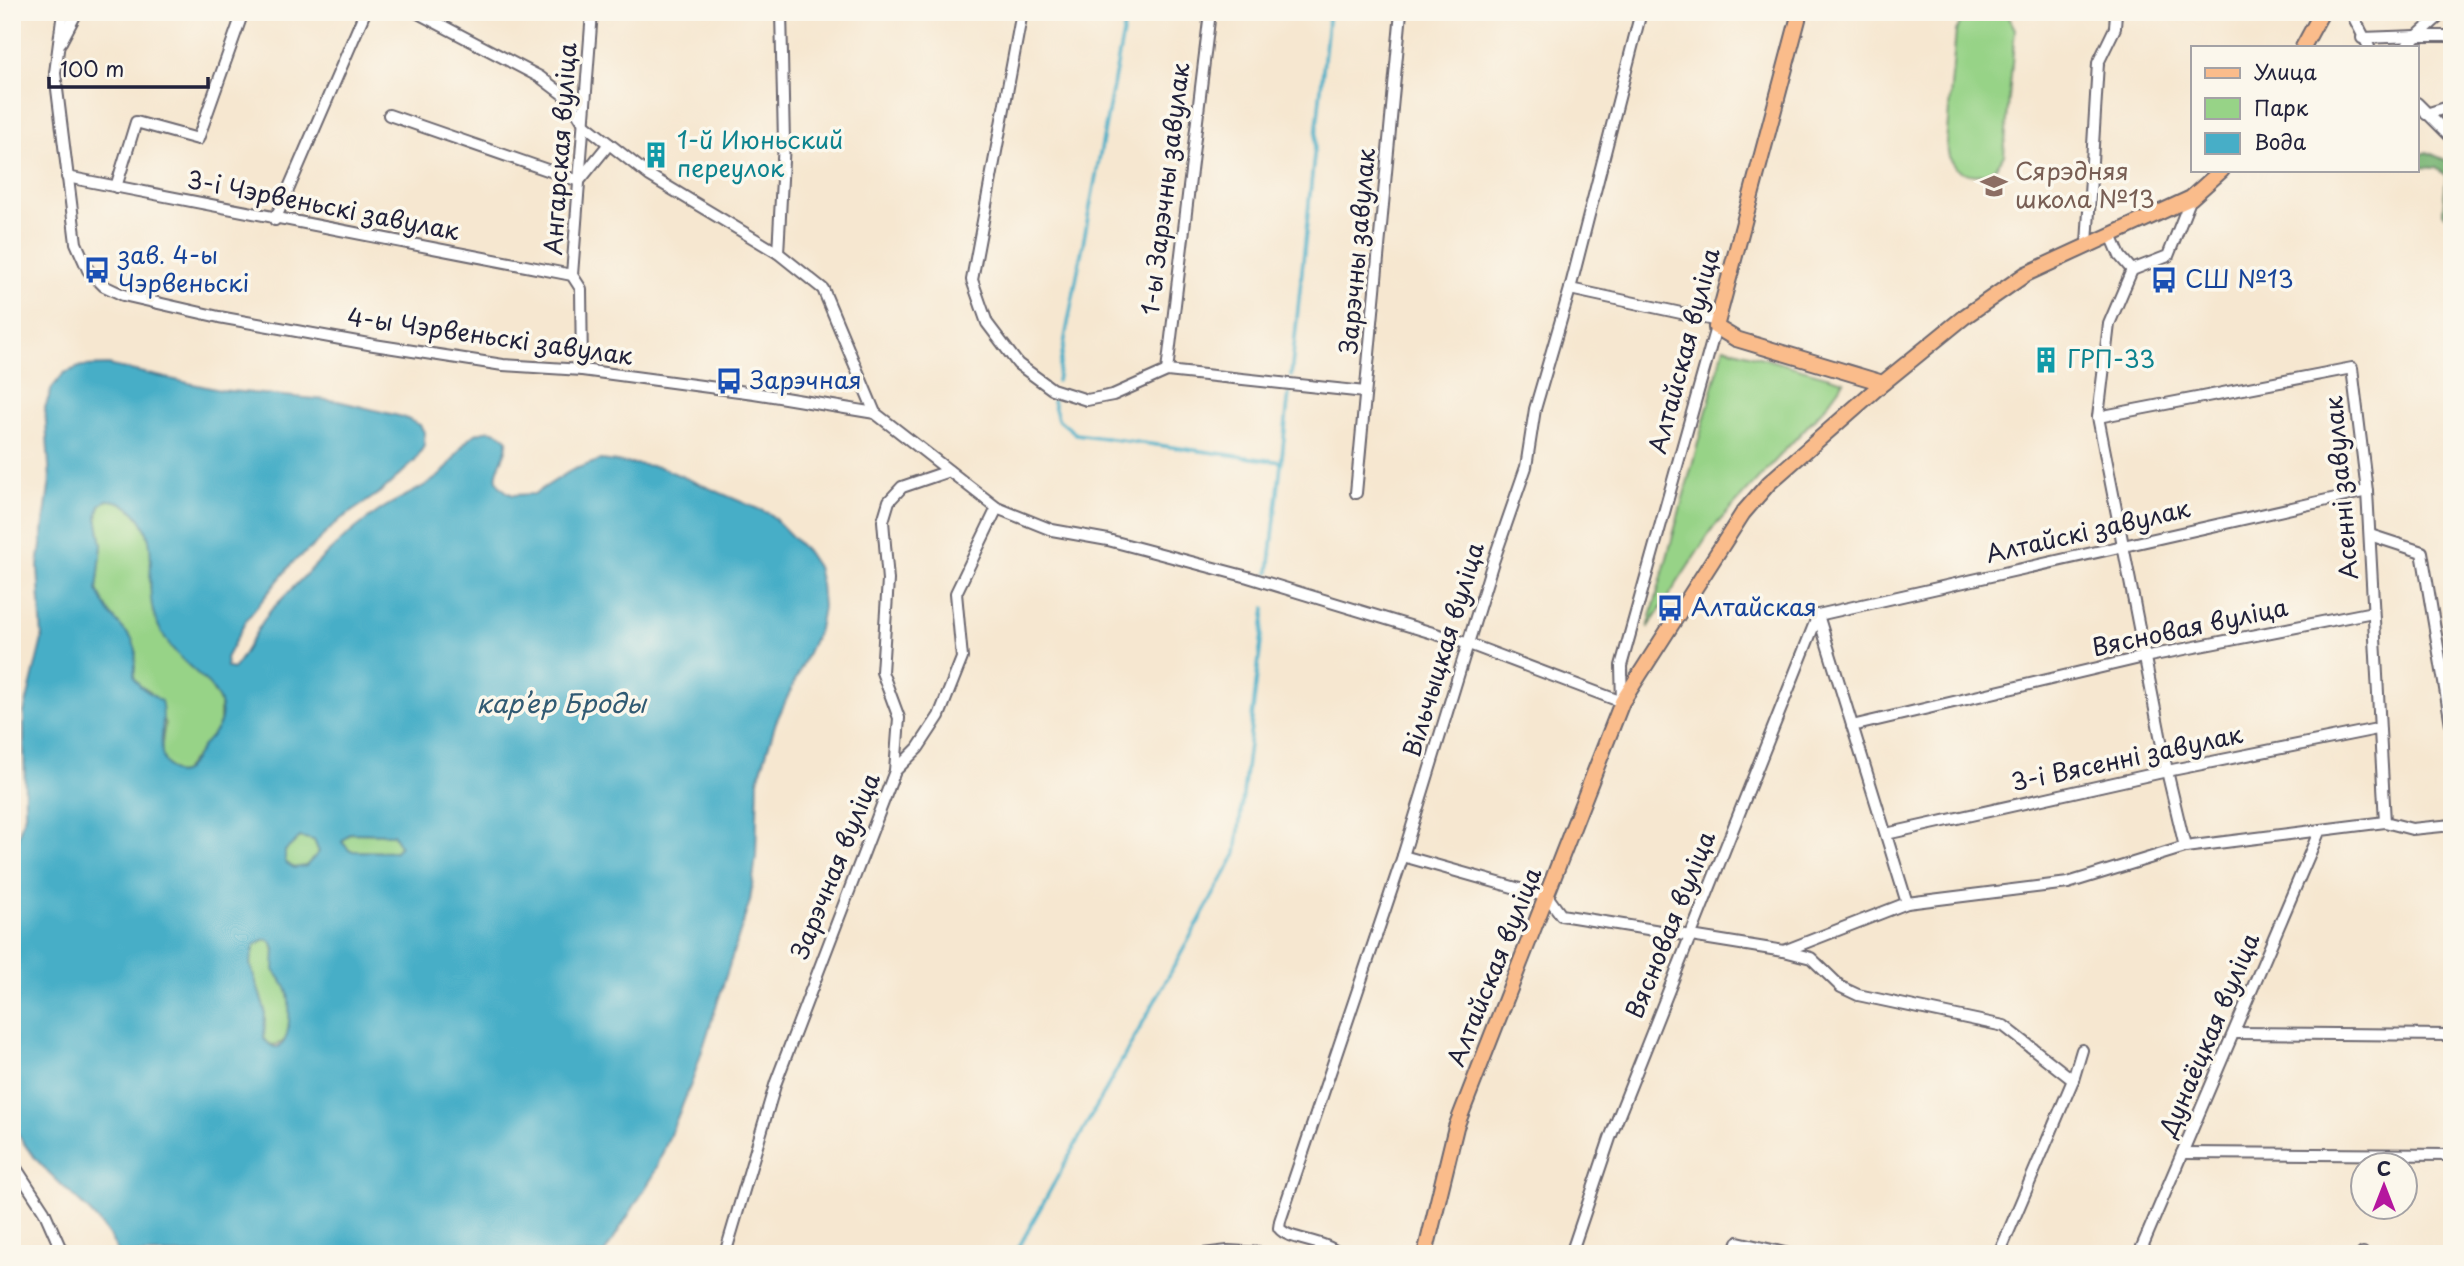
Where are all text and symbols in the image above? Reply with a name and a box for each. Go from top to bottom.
street label: Ангарская вуліца [534,41,584,256]
scale bar [49,46,208,90]
legend [2191,46,2418,172]
text: 100 m [60,52,124,84]
text: Улица [2254,55,2317,87]
street label: 1-ы Зарэчны завулак [1131,60,1197,317]
text: Парк [2254,91,2309,123]
place label: 1-й Июньский переулок [677,121,843,185]
text: Вода [2254,125,2306,157]
building icon: 1-й Июньский переулок [641,140,671,170]
street label: Зарэчны завулак [1329,146,1383,355]
place label: Сярэдняя школа №13 [2015,152,2155,216]
street label: 3-і Чэрвеньскі завулак [184,160,463,248]
school or university icon: Сярэдняя школа №13 [1979,171,2009,201]
place label: зав. 4-ы Чэрвеньскі [117,236,249,300]
street label: Алтайская вуліца [1638,243,1728,457]
bus stop icon: зав. 4-ы Чэрвеньскі [82,255,112,285]
place label: СШ №13 [2185,260,2294,296]
bus stop icon: СШ №13 [2149,265,2179,295]
street label: 4-ы Чэрвеньскі завулак [345,297,636,373]
place label: ГРП-33 [2067,340,2155,376]
building icon: ГРП-33 [2031,345,2061,375]
place label: Зарэчная [750,361,862,397]
bus stop icon: Зарэчная [714,366,744,396]
street label: Асенні завулак [2314,394,2366,581]
street label: Алтайскі завулак [1982,489,2194,571]
street label: Вільчыцкая вуліца [1392,537,1492,761]
place label: Алтайская [1691,588,1817,624]
street label: Вясновая вуліца [2088,588,2291,664]
bus stop icon: Алтайская [1655,593,1685,623]
water label: карʼер Броды [476,683,648,722]
street label: 3-і Вясенні завулак [2008,715,2246,799]
street label: Зарэчная вуліца [780,767,888,964]
street label: Вясновая вуліца [1615,825,1723,1023]
street label: Алтайская вуліца [1437,861,1550,1071]
street label: Дунаёцкая вуліца [2149,927,2267,1142]
north arrow [2348,1150,2418,1220]
text: С [2377,1154,2391,1182]

